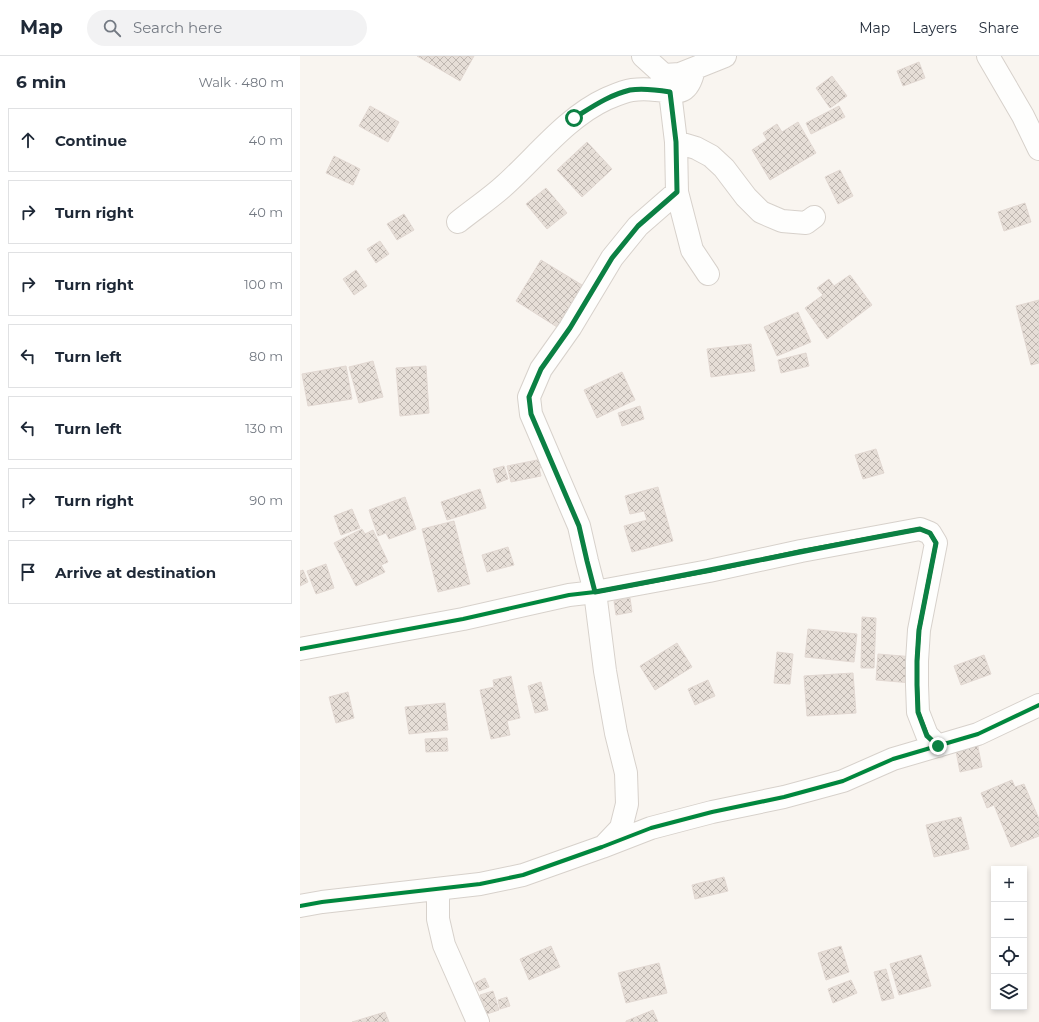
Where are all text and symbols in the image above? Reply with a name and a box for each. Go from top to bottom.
search box [87,10,367,46]
text: Map [20,16,63,39]
icon: search [101,17,123,39]
text: Search here [133,18,222,37]
text: Map [859,19,890,37]
text: Layers [912,19,957,37]
text: Share [979,19,1019,37]
text: 6 min [16,72,66,92]
text: Walk · 480 m [198,74,284,90]
route start [565,109,583,127]
icon: ahead [17,129,39,151]
text: Continue [55,131,127,150]
text: 40 m [249,132,283,148]
icon: right [17,201,39,223]
text: Turn right [55,203,134,222]
text: 40 m [249,204,283,220]
icon: right [17,273,39,295]
text: Turn right [55,275,134,294]
text: 100 m [244,276,283,292]
icon: left [17,345,39,367]
text: Turn left [55,347,122,366]
text: 80 m [249,348,283,364]
icon: left [17,417,39,439]
text: Turn left [55,419,122,438]
text: 130 m [245,420,283,436]
icon: right [17,489,39,511]
text: Turn right [55,491,134,510]
text: 90 m [249,492,283,508]
icon: arrive [17,561,39,583]
text: Arrive at destination [55,563,216,582]
route end [929,737,947,755]
map controls [991,866,1027,1010]
button: + [991,866,1027,902]
button: − [991,902,1027,938]
button: locate [991,938,1027,974]
button: layers [991,974,1027,1010]

